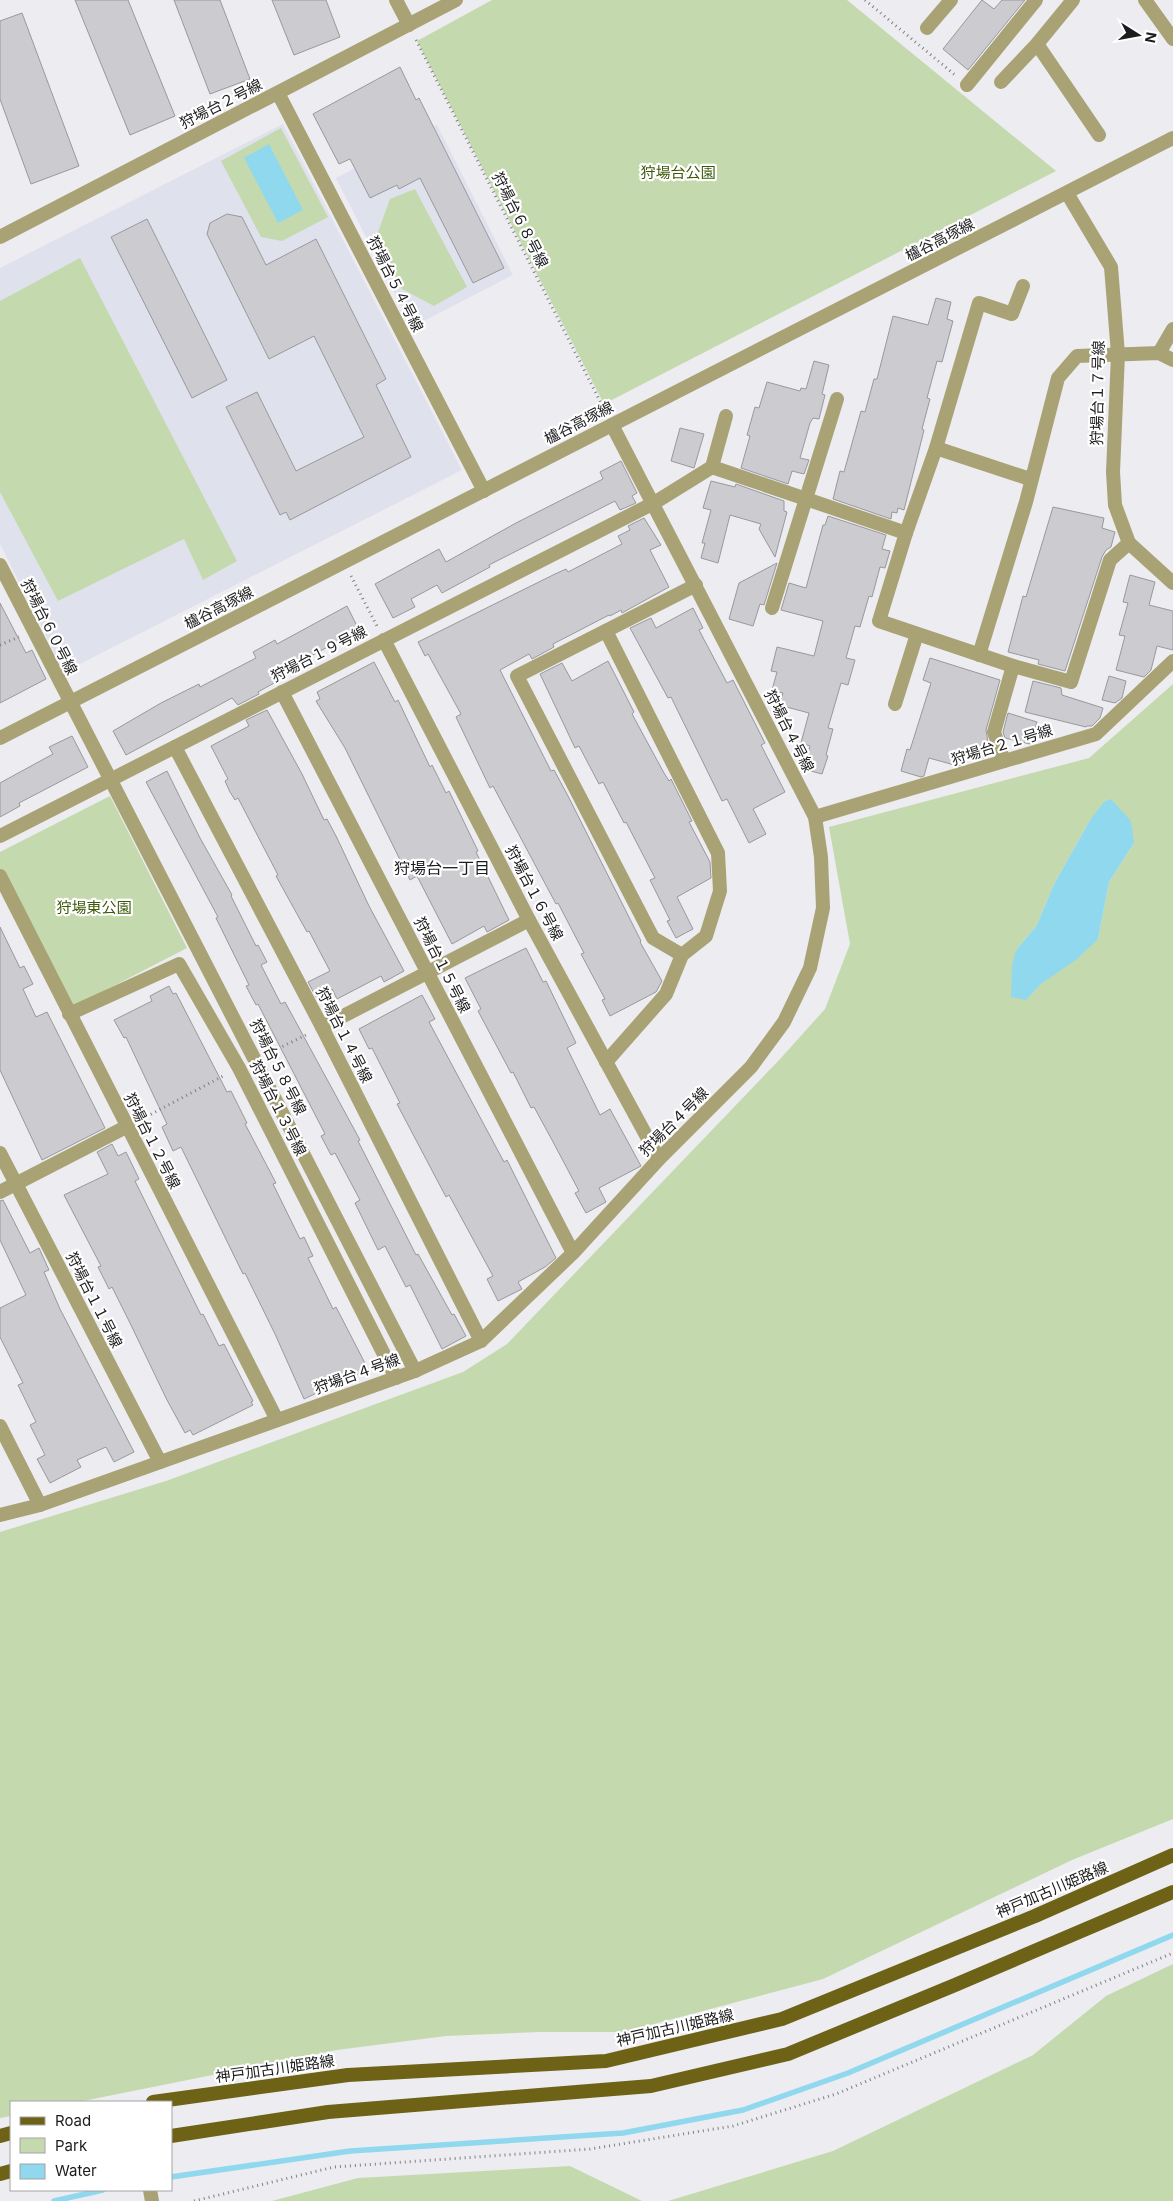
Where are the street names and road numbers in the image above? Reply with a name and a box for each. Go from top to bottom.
street label: 狩場台２号線 [176,75,265,132]
street label: 狩場台６８号線 [488,169,553,271]
street label: 櫨谷高塚線 [902,214,978,265]
street label: 狩場台５４号線 [363,233,428,335]
street label: 狩場台１７号線 [1087,340,1108,446]
street label: 櫨谷高塚線 [541,397,617,448]
street label: 狩場台６０号線 [17,576,82,678]
street label: 櫨谷高塚線 [181,582,257,633]
street label: 狩場台１９号線 [268,621,370,686]
street label: 狩場台４号線 [761,686,818,775]
street label: 狩場台２１号線 [949,720,1055,769]
street label: 狩場台１６号線 [501,842,567,944]
street label: 狩場台１５号線 [410,914,475,1016]
street label: 狩場台１４号線 [312,984,377,1086]
street label: 狩場台５８号線 [246,1016,311,1118]
street label: 狩場台１３号線 [246,1057,311,1159]
street label: 狩場台４号線 [635,1083,712,1160]
street label: 狩場台１２号線 [120,1090,185,1192]
street label: 狩場台１１号線 [62,1249,127,1351]
street label: 狩場台４号線 [311,1349,402,1398]
street label: 神戸加古川姫路線 [993,1857,1111,1922]
street label: 神戸加古川姫路線 [614,2005,735,2050]
street label: 神戸加古川姫路線 [214,2051,336,2086]

